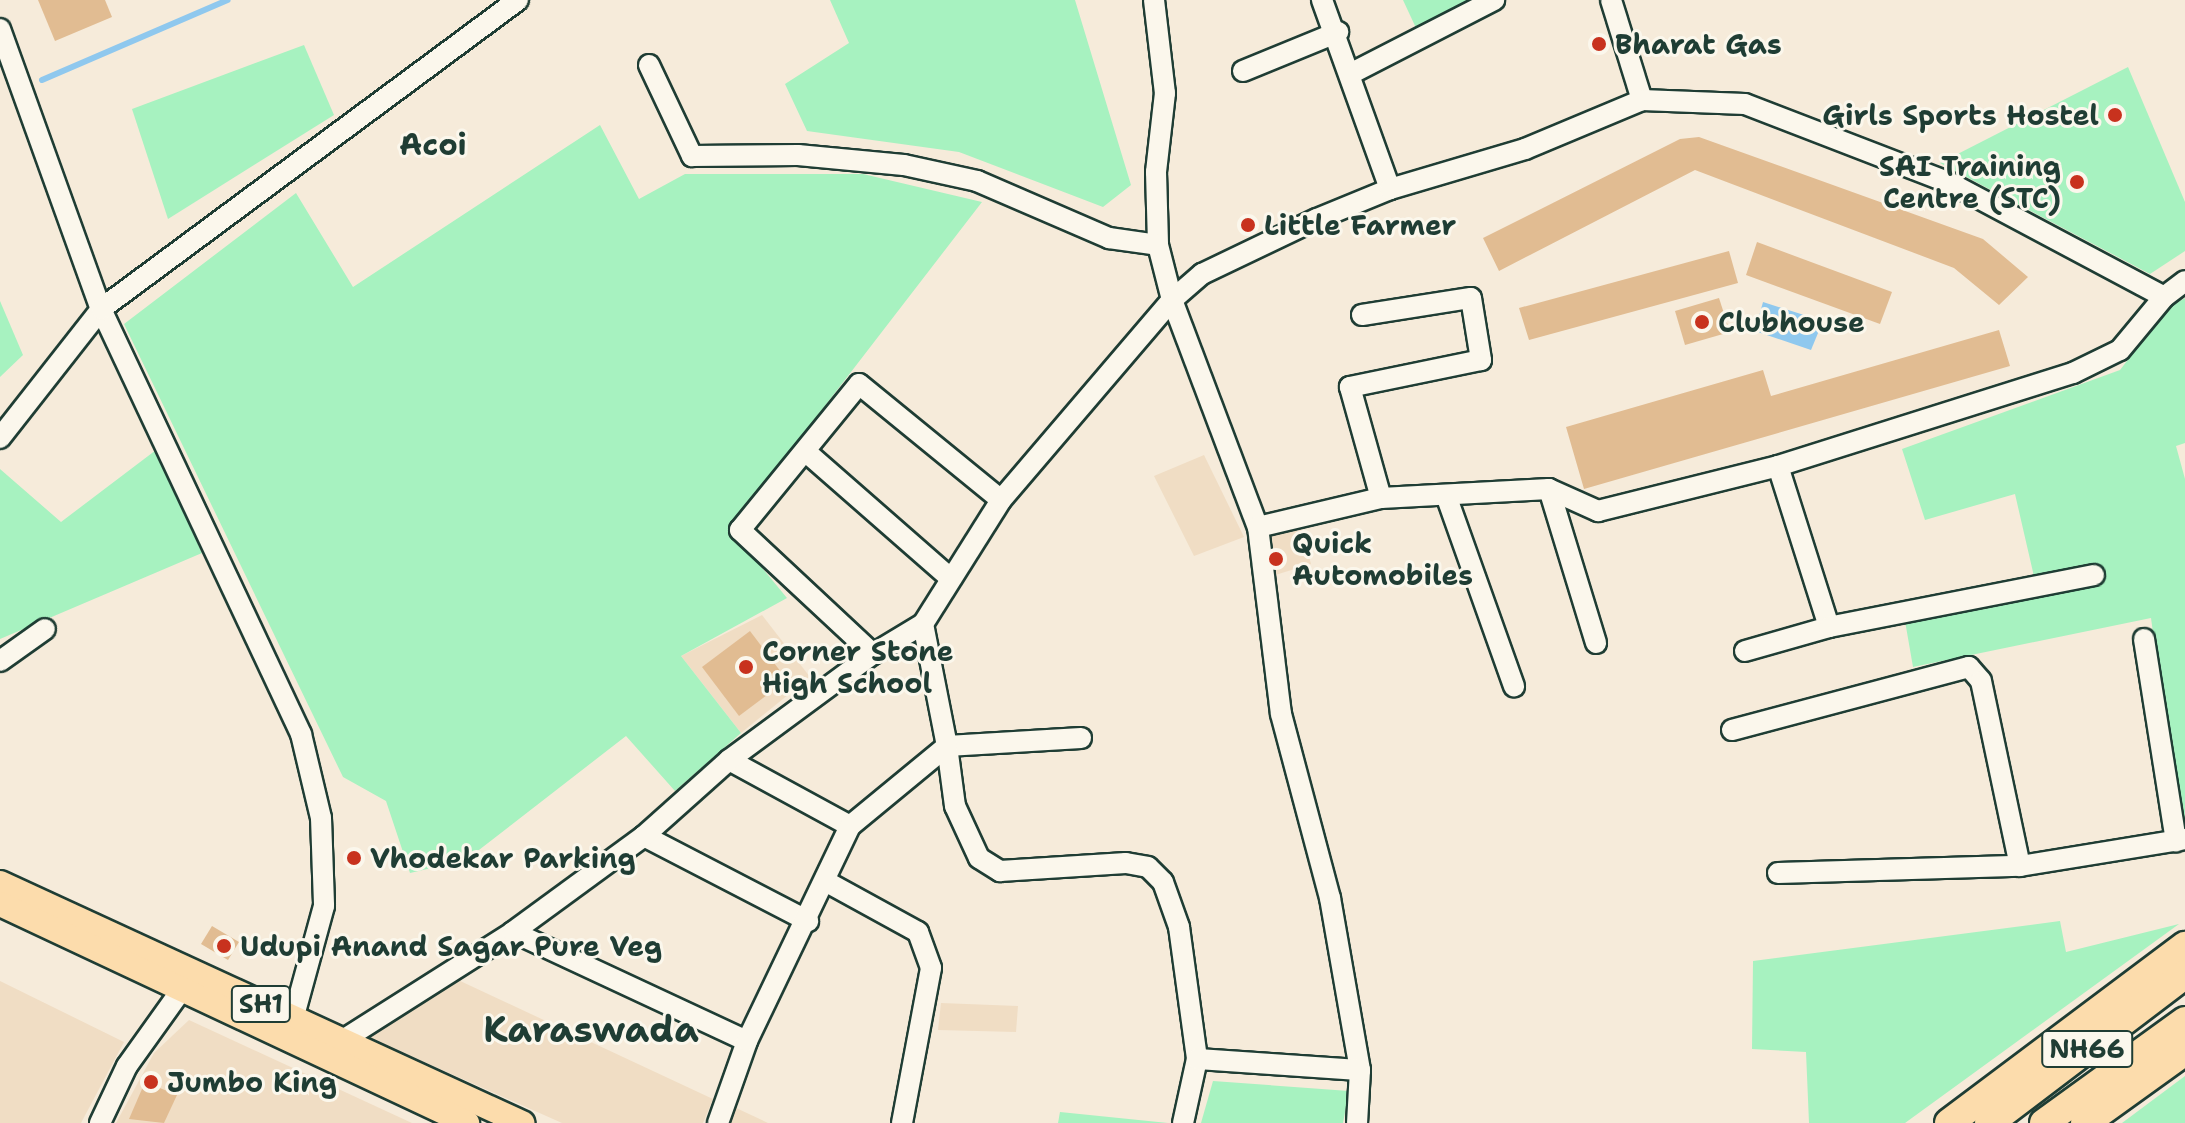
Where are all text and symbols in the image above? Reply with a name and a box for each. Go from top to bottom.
place label: Bharat Gas [1615,27,1782,61]
marker: Bharat Gas [1590,35,1608,53]
place label: Girls Sports Hostel [1822,98,2099,132]
marker: Girls Sports Hostel [2106,106,2124,124]
district label: Acoi [399,127,467,163]
place label: SAI Training Centre (STC) [1879,149,2061,215]
marker: SAI Training Centre (STC) [2068,173,2086,191]
place label: Little Farmer [1264,208,1456,242]
marker: Little Farmer [1239,216,1257,234]
place label: Clubhouse [1718,305,1865,339]
marker: Clubhouse [1693,313,1711,331]
place label: Quick Automobiles [1292,526,1473,592]
marker: Quick Automobiles [1267,550,1285,568]
place label: Corner Stone High School [762,634,954,700]
marker: Corner Stone High School [737,658,755,676]
place label: Vhodekar Parking [370,841,636,875]
marker: Vhodekar Parking [345,849,363,867]
place label: Udupi Anand Sagar Pure Veg [240,929,662,963]
marker: Udupi Anand Sagar Pure Veg [215,937,233,955]
road number: SH1 [229,982,293,1026]
district label: Karaswada [483,1008,699,1052]
road number: NH66 [2041,1027,2133,1071]
place label: Jumbo King [167,1065,337,1099]
marker: Jumbo King [142,1073,160,1091]

